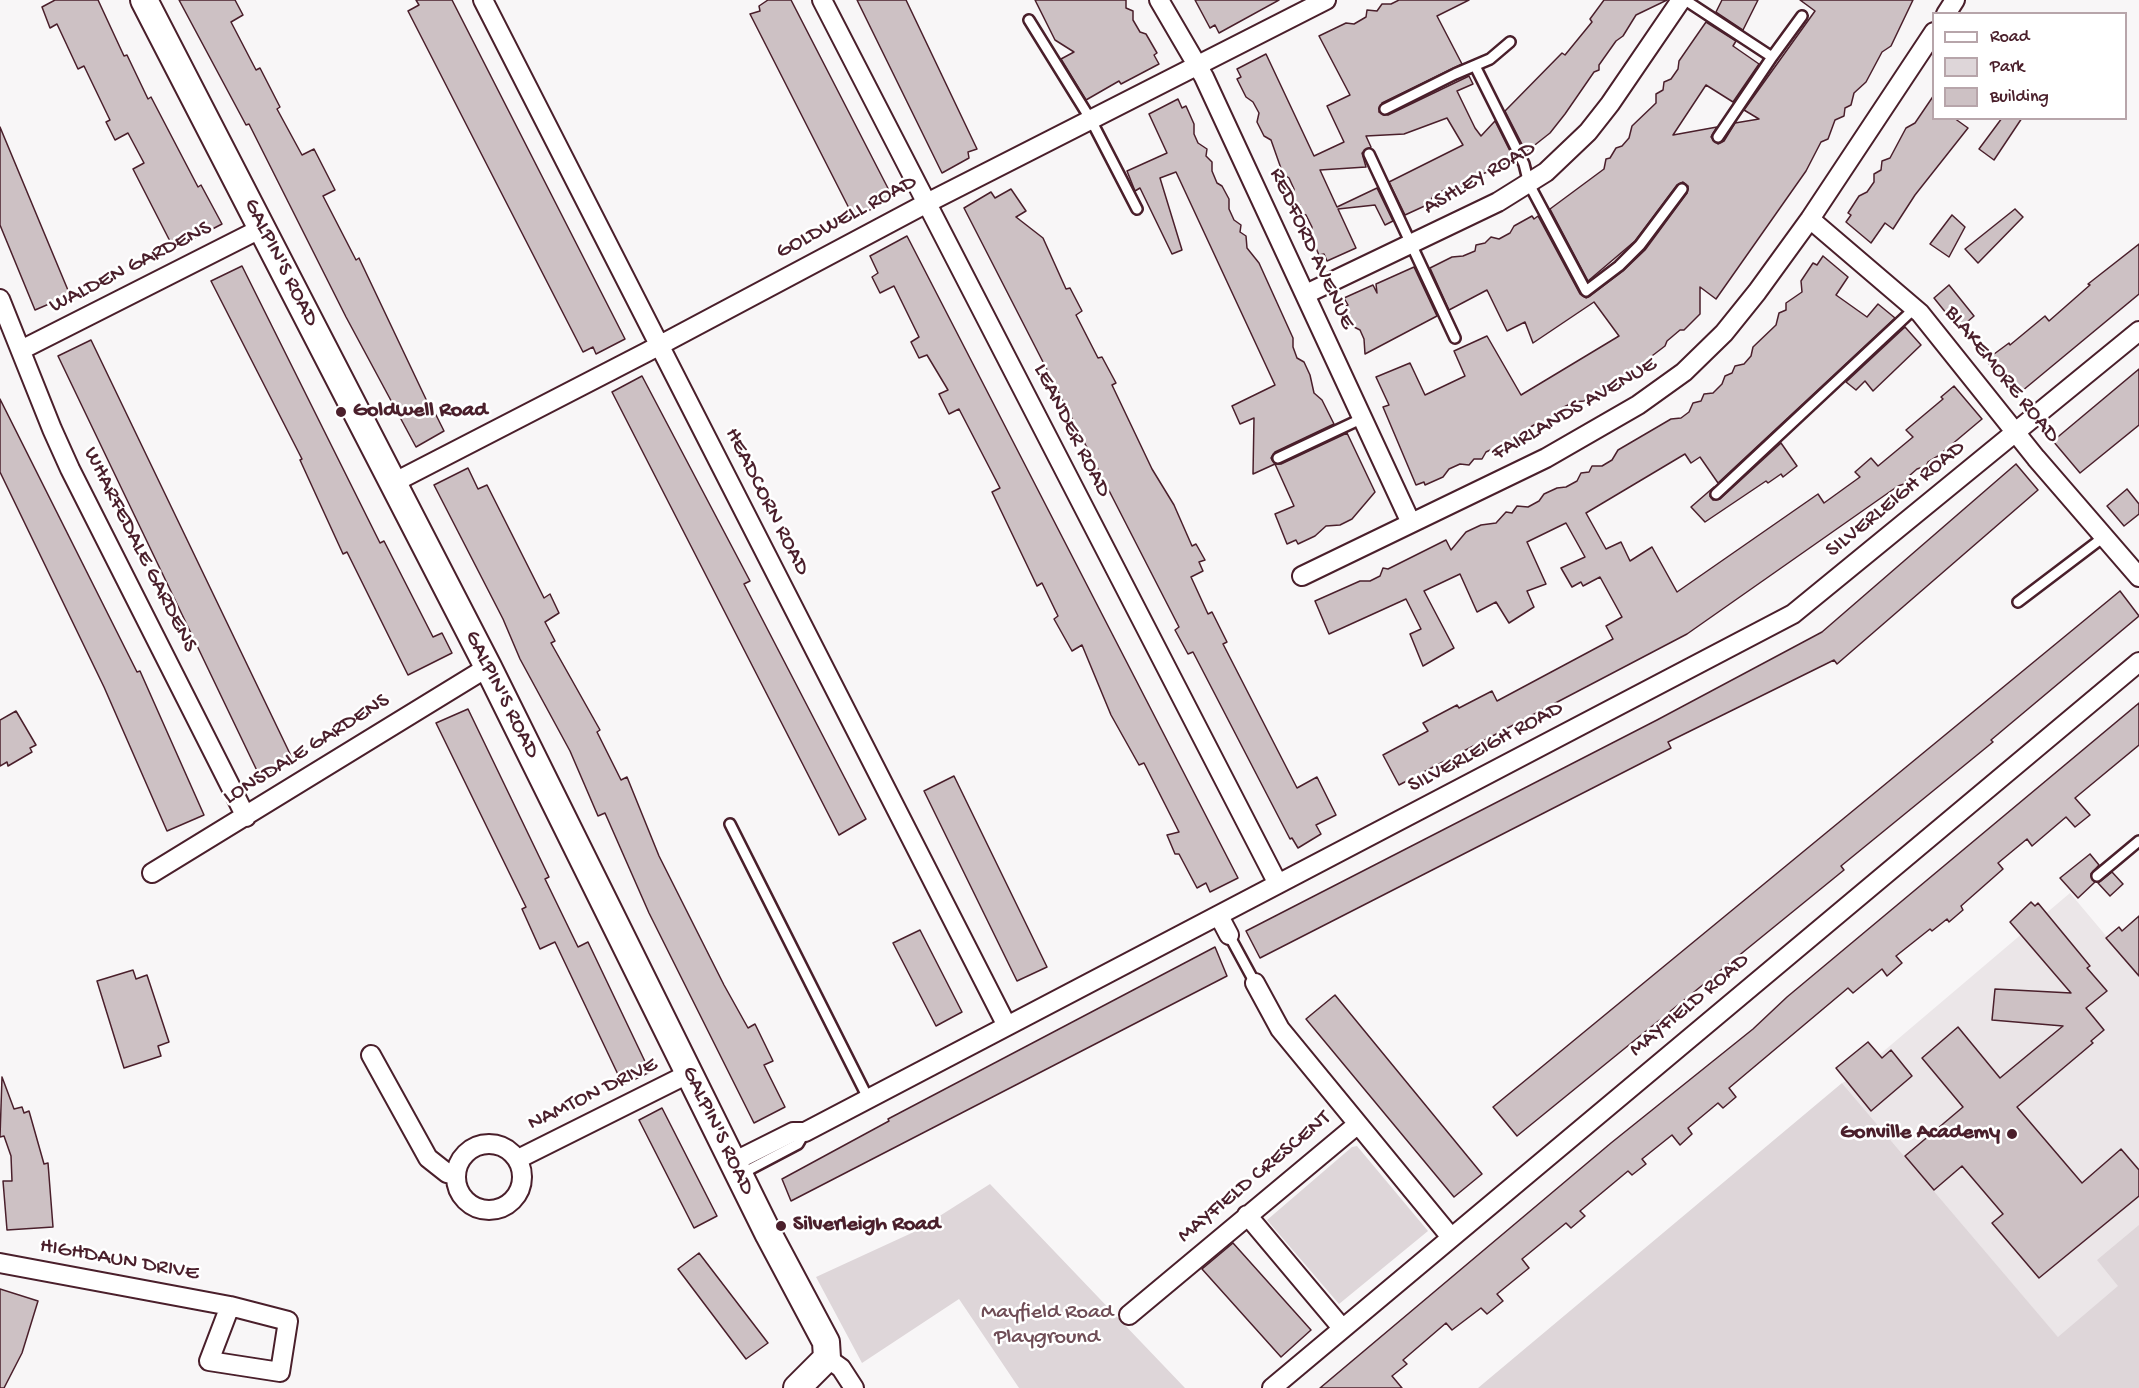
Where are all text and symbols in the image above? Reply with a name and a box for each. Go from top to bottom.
legend [1932,12,2127,120]
text: Road [1990,27,2029,48]
text: Park [1990,57,2024,78]
text: Building [1990,87,2049,108]
street label: ASHLEY ROAD [1419,136,1541,222]
street label: REDFORD AVENUE [1262,164,1360,334]
street label: GOLDWELL ROAD [772,170,922,266]
street label: GALPIN'S ROAD [237,195,323,331]
street label: WALDEN GARDENS [46,216,216,320]
street label: BLAKEMORE ROAD [1938,301,2064,449]
street label: FAIRLANDS AVENUE [1488,352,1662,468]
street label: LEANDER ROAD [1026,360,1116,502]
place label: Goldwell Road [353,399,487,425]
marker: Goldwell Road [334,405,348,419]
street label: HEADCORN ROAD [717,424,815,580]
street label: SILVERLEIGH ROAD [1821,436,1971,564]
street label: WHARFEDALE GARDENS [76,443,202,657]
street label: GALPIN'S ROAD [458,627,544,763]
street label: LONSDALE GARDENS [219,688,395,812]
street label: SILVERLEIGH ROAD [1404,696,1568,800]
street label: MAYFIELD ROAD [1625,948,1755,1064]
street label: NAMTON DRIVE [524,1052,662,1138]
street label: GALPIN'S ROAD [674,1062,760,1200]
street label: MAYFIELD CRESCENT [1173,1106,1337,1250]
place label: Gonville Academy [1840,1121,2000,1147]
marker: Gonville Academy [2005,1127,2019,1141]
place label: Silverleigh Road [793,1213,940,1239]
marker: Silverleigh Road [774,1219,788,1233]
street label: HIGHDAUN DRIVE [37,1234,201,1288]
park label: Mayfield Road Playground [981,1301,1113,1352]

